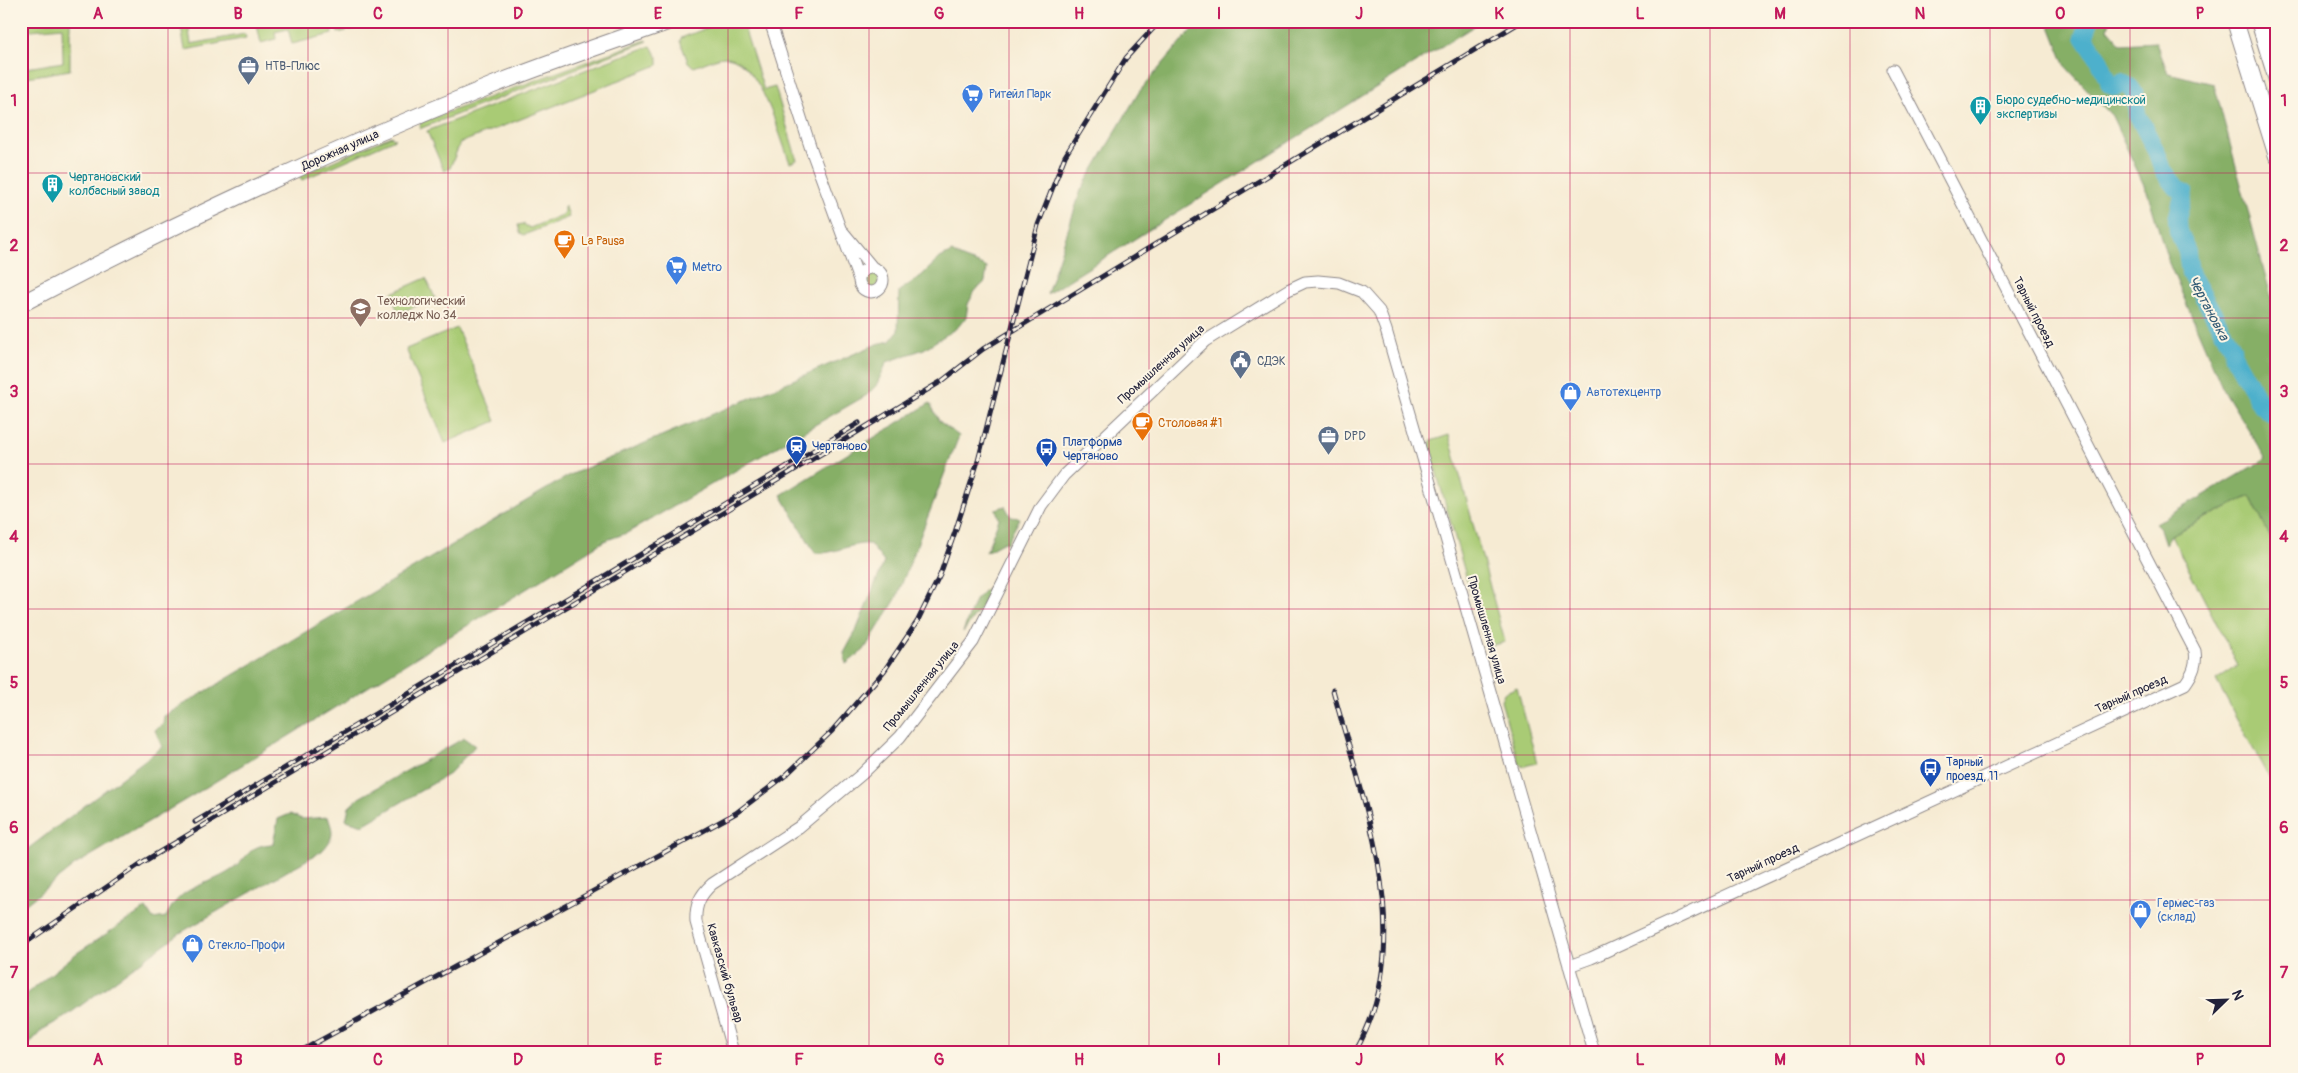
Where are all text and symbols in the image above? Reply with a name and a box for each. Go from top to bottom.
text: A [93,4,104,24]
text: B [233,4,243,24]
text: C [373,4,383,24]
text: D [513,4,523,24]
text: E [654,4,663,24]
text: F [794,4,804,24]
text: G [934,4,945,24]
text: H [1074,4,1084,24]
text: I [1217,4,1221,24]
text: J [1355,4,1363,24]
text: K [1494,4,1504,24]
text: L [1635,4,1645,24]
text: M [1774,4,1786,24]
text: N [1915,4,1926,24]
text: O [2055,4,2065,24]
text: P [2196,4,2205,24]
office icon: НТВ-Плюс [237,54,261,85]
place label: НТВ-Плюс [265,59,320,74]
supermarket icon: Ритейл Парк [961,82,985,113]
place label: Ритейл Парк [989,87,1052,102]
text: 1 [11,91,17,111]
text: 1 [2281,91,2287,111]
place label: Бюро судебно-медицинской экспертизы [1996,93,2146,122]
building icon: Бюро судебно-медицинской экспертизы [1968,95,1992,126]
street label: Дорожная улица [298,127,382,175]
place label: Чертановский колбасный завод [69,170,160,199]
building icon: Чертановский колбасный завод [41,172,65,203]
cafe icon: La Pausa [553,229,577,260]
place label: La Pausa [581,234,625,249]
text: 2 [10,236,19,256]
text: 2 [2280,236,2289,256]
supermarket icon: Metro [664,255,688,286]
place label: Metro [692,260,722,275]
water label: Чертановка [2184,273,2233,345]
street label: Тарный проезд [2009,274,2058,351]
place label: Технологический колледж № 34 [377,294,466,323]
school or university icon: Технологический колледж № 34 [349,296,373,327]
street label: Промышленная улица [1115,321,1208,407]
public building icon: СДЭК [1229,349,1253,380]
place label: СДЭК [1257,354,1286,369]
shop icon: Автотехцентр [1558,380,1582,411]
text: 3 [10,382,19,402]
text: 3 [2280,382,2289,402]
place label: Автотехцентр [1586,385,1662,400]
cafe icon: Столовая #1 [1130,411,1154,442]
place label: Столовая #1 [1158,416,1223,431]
office icon: DPD [1316,424,1340,455]
place label: DPD [1344,429,1366,444]
station icon: Чертаново [784,434,808,465]
place label: Платформа Чертаново [1063,435,1123,464]
bus stop icon: Платформа Чертаново [1035,437,1059,468]
place label: Чертаново [812,439,868,454]
text: 4 [9,527,19,547]
text: 4 [2279,527,2289,547]
street label: Промышленная улица [1464,575,1509,686]
street label: Промышленная улица [881,638,963,734]
street label: Тарный проезд [2093,672,2170,717]
text: 5 [10,673,19,693]
text: 5 [2280,673,2289,693]
place label: Тарный проезд, 11 [1946,755,1998,784]
bus stop icon: Тарный проезд, 11 [1918,757,1942,788]
text: 6 [9,818,19,838]
text: 6 [2279,818,2289,838]
street label: Тарный проезд [1725,840,1802,887]
place label: Гермес-газ (склад) [2157,896,2215,925]
shop icon: Гермес-газ (склад) [2129,898,2153,929]
street label: Кавказский бульвар [703,922,746,1025]
shop icon: Стекло-Профи [180,933,204,964]
place label: Стекло-Профи [208,938,285,953]
text: 7 [10,963,19,983]
text: 7 [2280,963,2289,983]
north arrow [2200,976,2250,1026]
text: N [2228,987,2247,1003]
text: A [93,1050,104,1070]
text: B [233,1050,243,1070]
text: C [373,1050,383,1070]
text: D [513,1050,523,1070]
text: E [654,1050,663,1070]
text: F [794,1050,804,1070]
text: G [934,1050,945,1070]
text: H [1074,1050,1084,1070]
text: I [1217,1050,1221,1070]
text: J [1355,1050,1363,1070]
text: K [1494,1050,1504,1070]
text: L [1635,1050,1645,1070]
text: M [1774,1050,1786,1070]
text: N [1915,1050,1926,1070]
text: O [2055,1050,2065,1070]
text: P [2196,1050,2205,1070]

